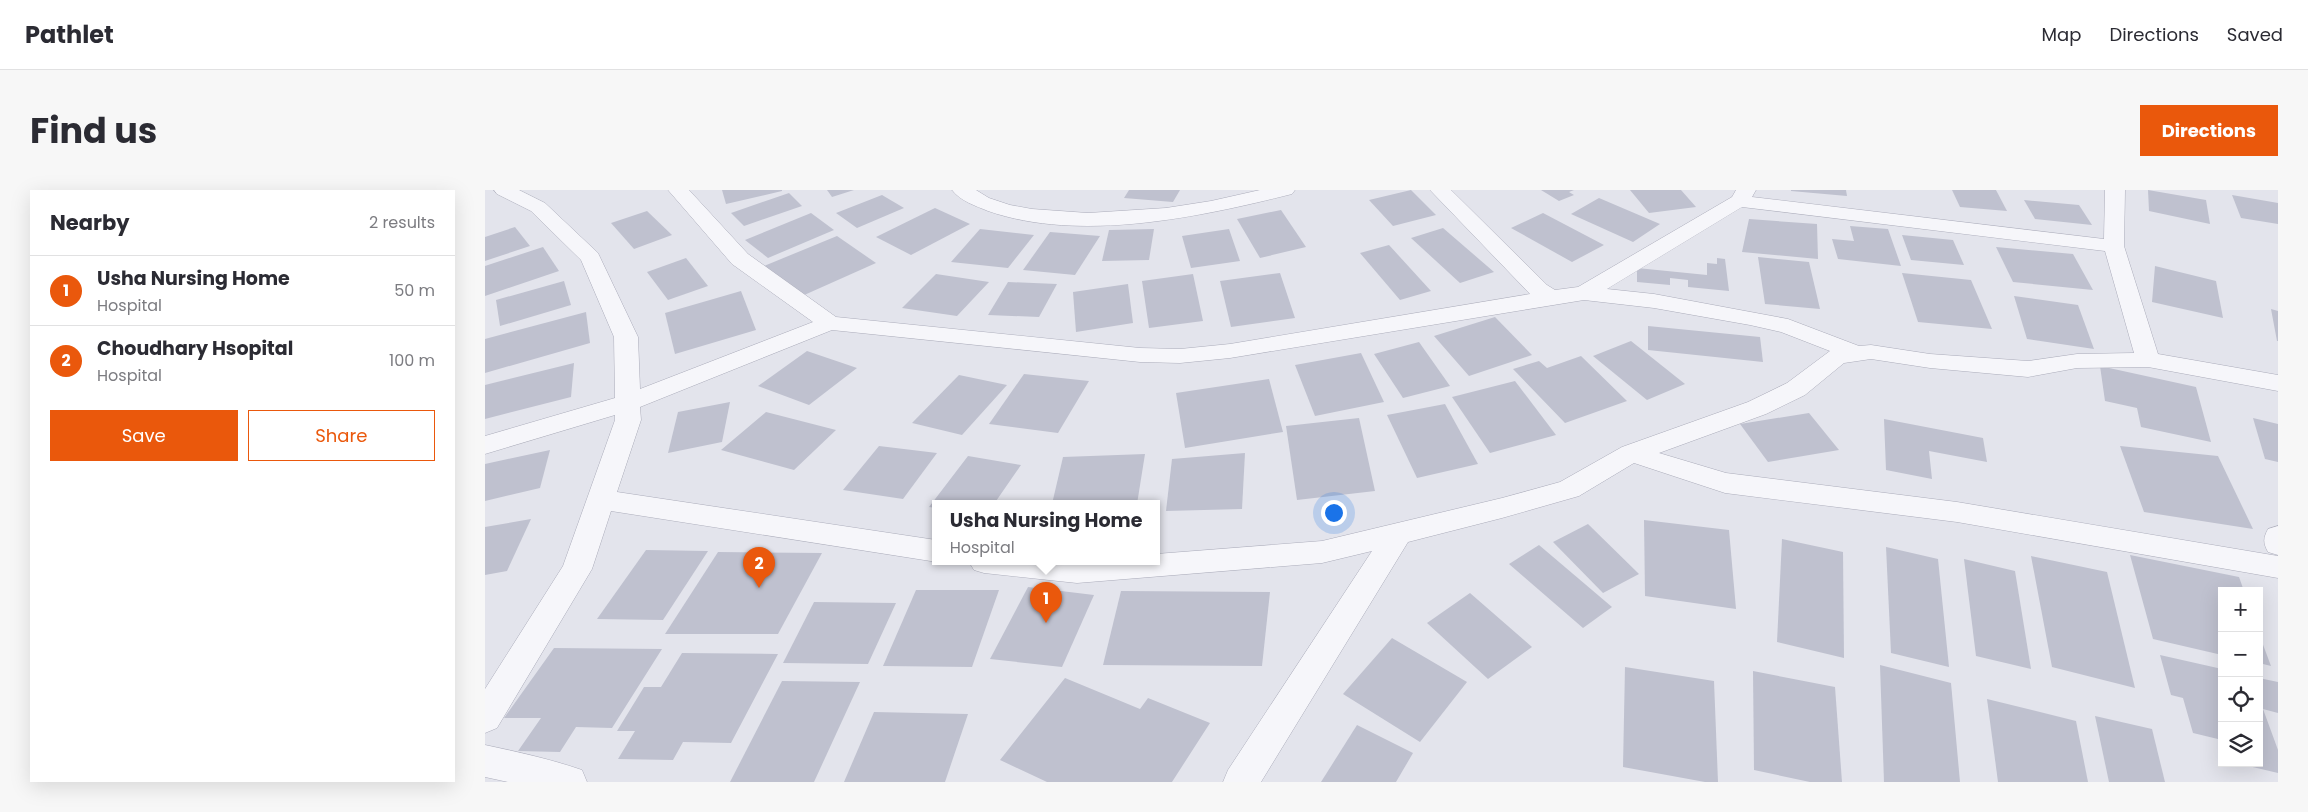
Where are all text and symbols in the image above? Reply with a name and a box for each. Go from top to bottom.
text: Pathlet [25,18,114,51]
text: Map [2042,22,2081,47]
text: Directions [2109,22,2199,47]
text: Saved [2227,22,2283,47]
button: Directions [2140,105,2278,156]
text: Find us [30,106,157,155]
text: Nearby [50,208,130,237]
text: 2 results [369,211,435,234]
text: Usha Nursing Home [97,265,290,292]
text: 1 [63,279,69,302]
text: 50 m [394,279,435,302]
text: Hospital [97,294,162,317]
text: Choudhary Hsopital [97,335,293,362]
text: 2 [61,349,71,372]
text: 100 m [389,349,435,372]
text: Hospital [97,364,162,387]
button: Save [50,410,238,461]
button: Share [248,410,435,461]
popup [932,500,1160,565]
your location [1321,500,1347,526]
text: Usha Nursing Home [950,507,1142,534]
text: Hospital [950,536,1015,559]
pin: 2 [743,547,775,588]
pin: 1 [1030,582,1062,623]
map controls [2218,587,2263,767]
button: + [2218,587,2263,632]
button: − [2218,632,2263,677]
button: locate [2218,677,2263,722]
button: layers [2218,722,2263,767]

